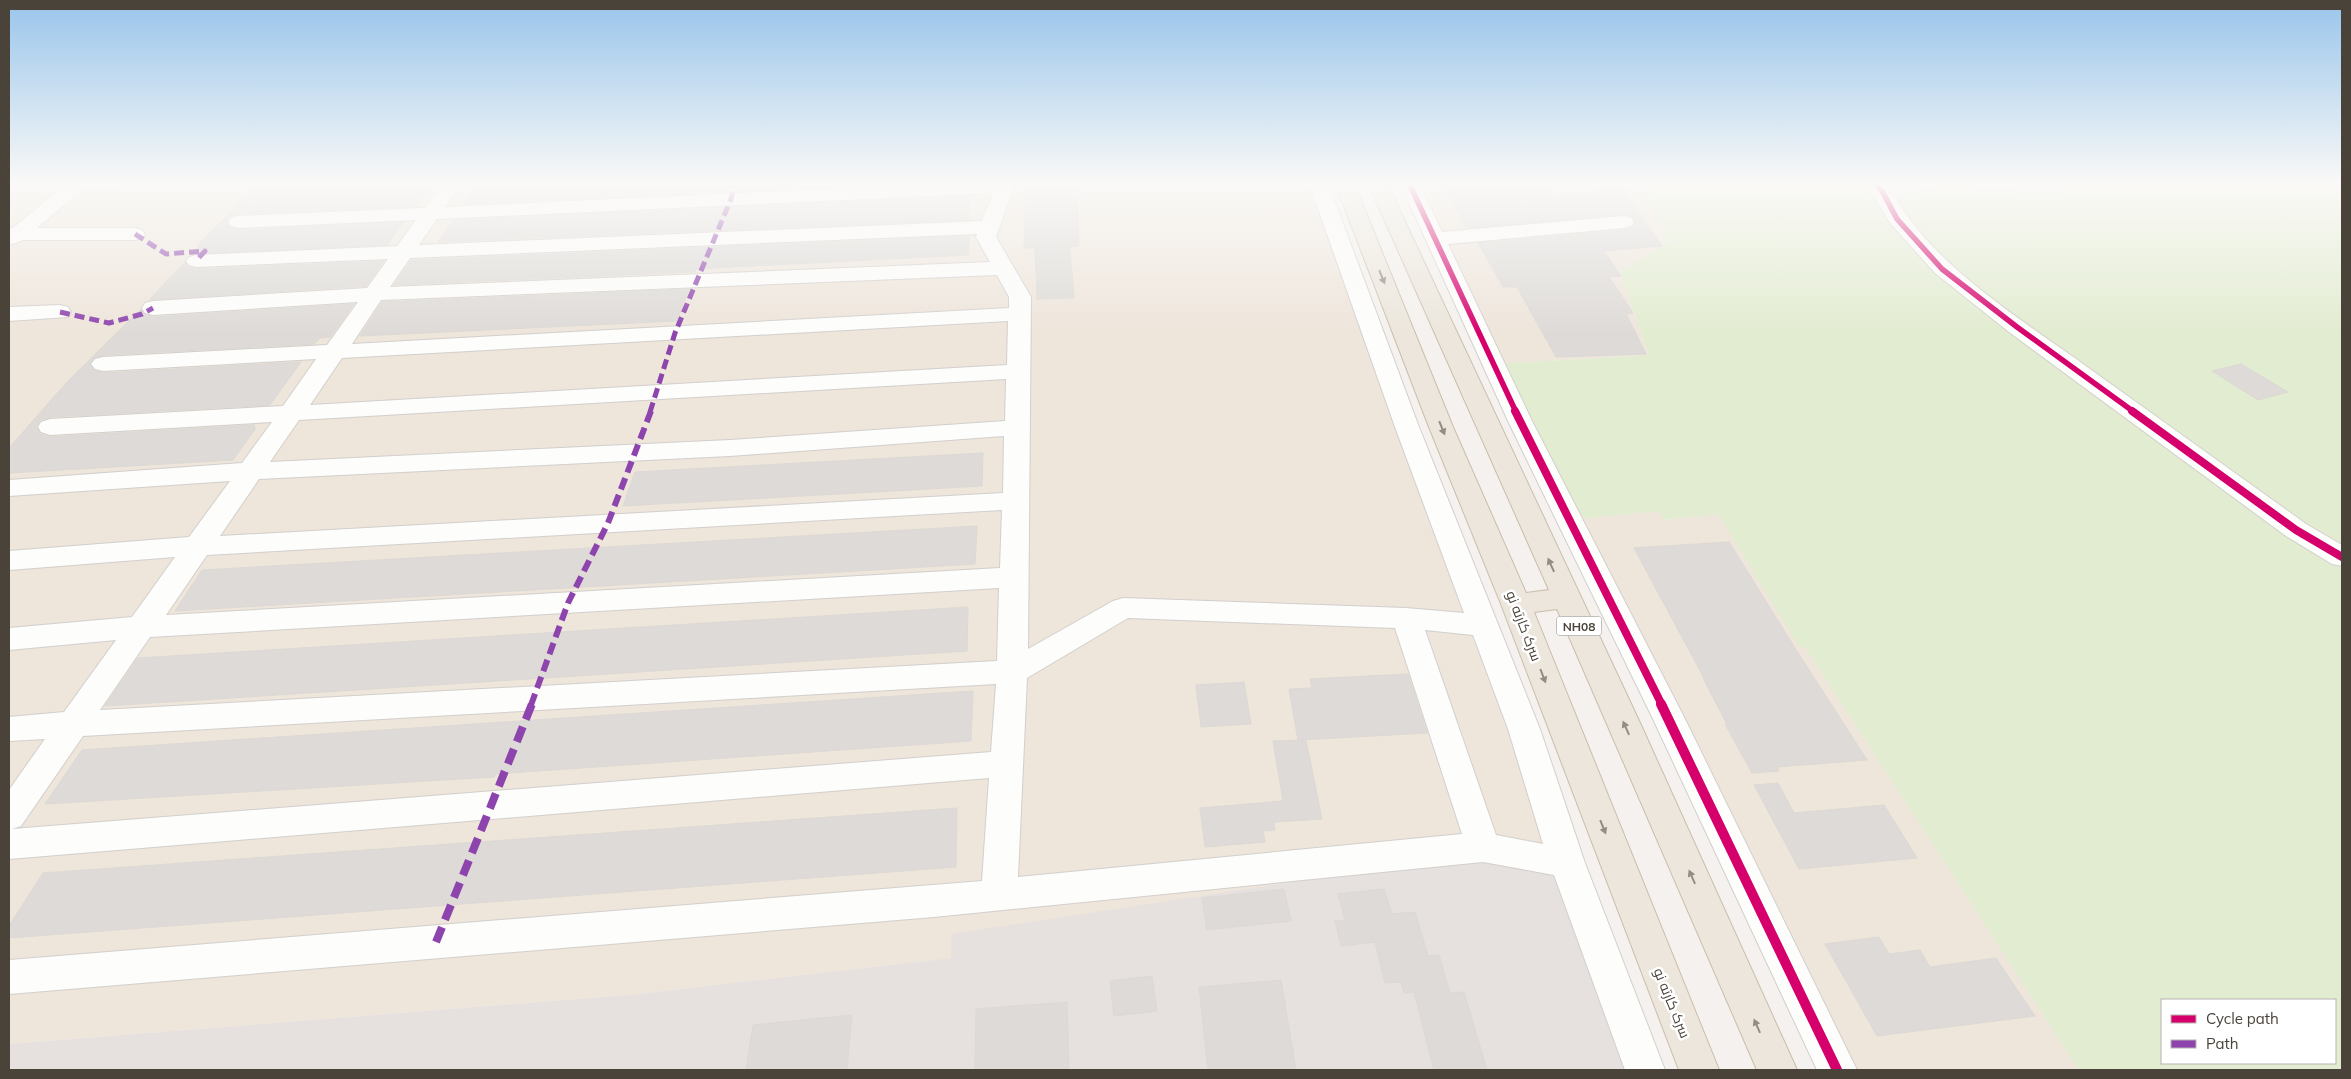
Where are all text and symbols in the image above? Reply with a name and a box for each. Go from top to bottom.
one-way arrow [1378,270,1386,285]
one-way arrow [1438,421,1446,436]
one-way arrow [1546,558,1554,572]
street label: سرک کارته نو [1502,588,1546,664]
road number: NH08 [1556,616,1602,636]
one-way arrow [1539,669,1547,684]
one-way arrow [1622,721,1630,735]
one-way arrow [1599,820,1607,834]
one-way arrow [1687,870,1695,884]
street label: سرک کارته نو [1650,965,1694,1041]
legend [2161,999,2336,1064]
text: Cycle path [2206,1009,2279,1028]
one-way arrow [1753,1019,1761,1033]
text: Path [2206,1034,2238,1053]

